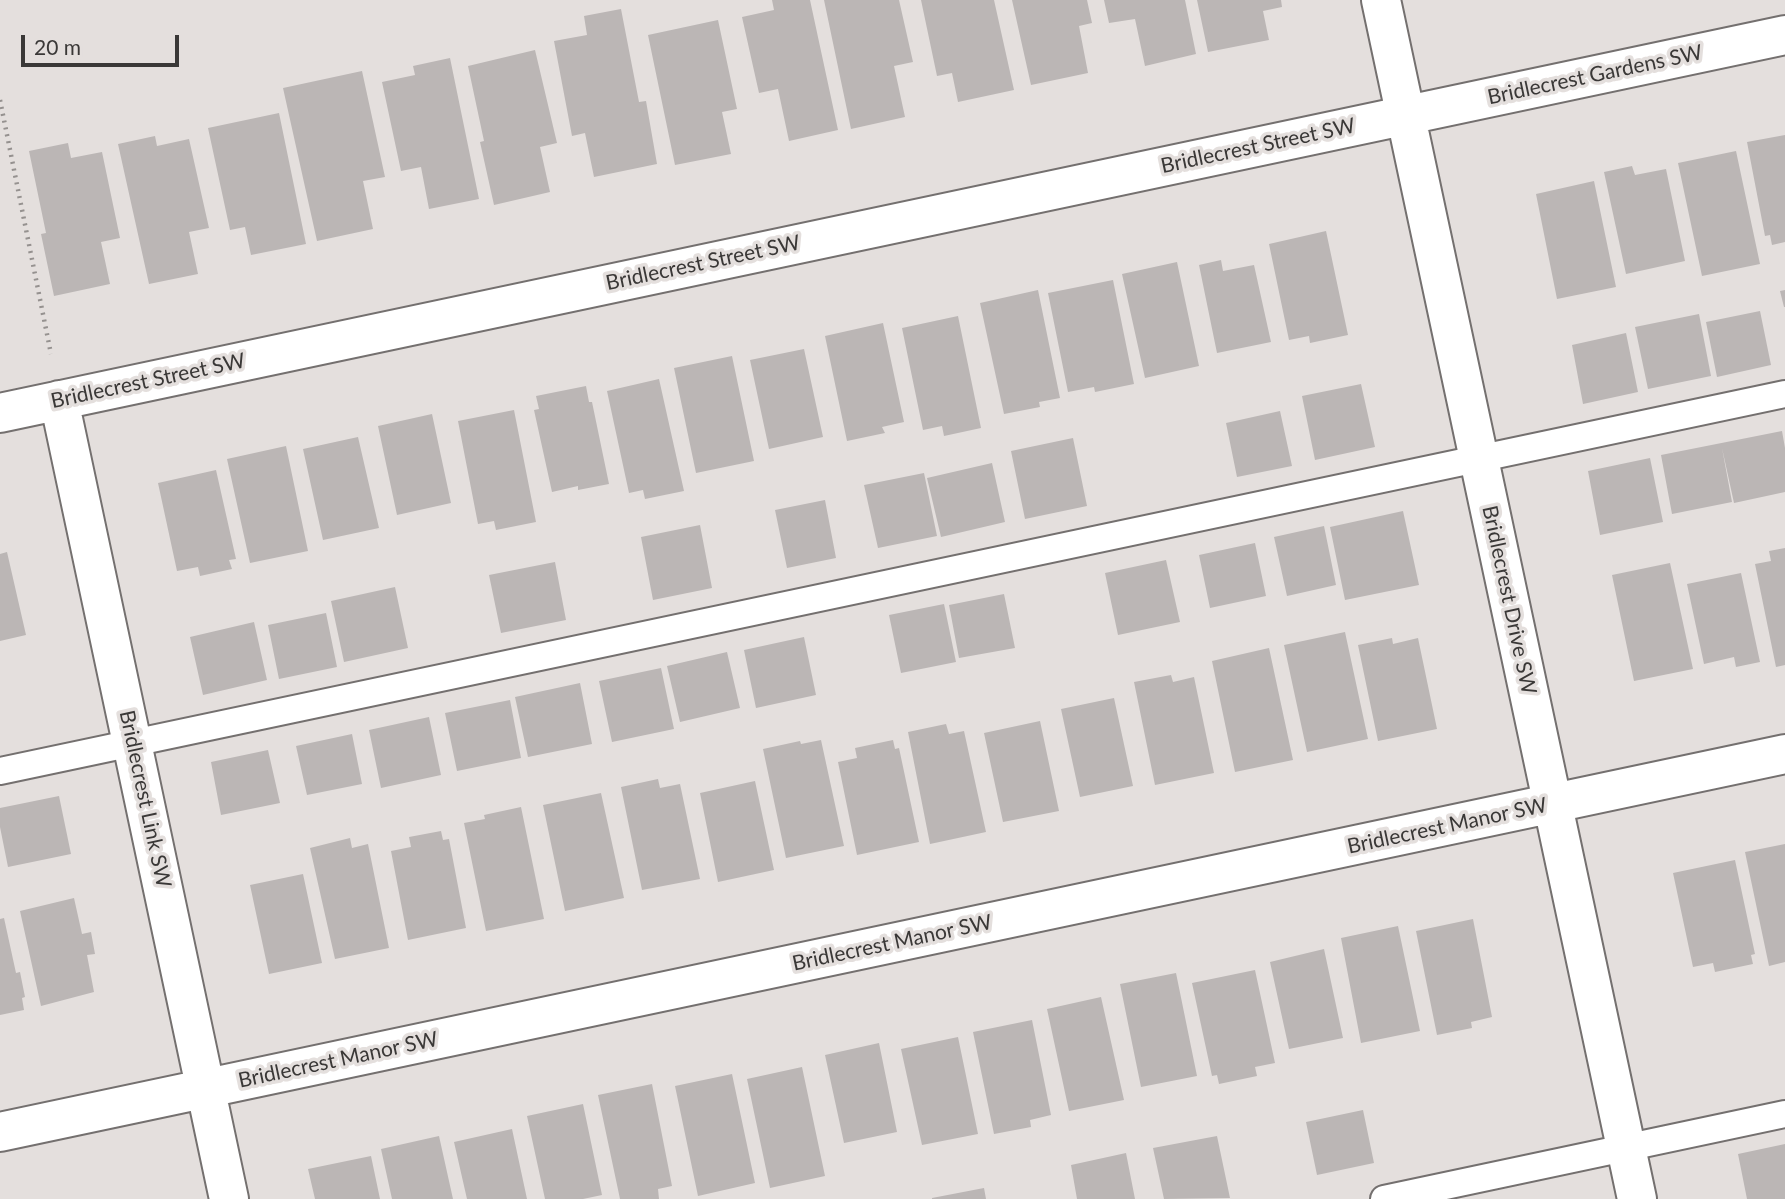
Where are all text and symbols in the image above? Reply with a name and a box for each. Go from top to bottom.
scale bar [24,21,182,65]
text: 20 m [34,34,81,59]
street label: Bridlecrest Gardens SW [1485,40,1705,110]
street label: Bridlecrest Street SW [1159,113,1357,179]
street label: Bridlecrest Street SW [604,230,802,296]
street label: Bridlecrest Street SW [49,348,247,414]
street label: Bridlecrest Drive SW [1477,503,1541,697]
street label: Bridlecrest Link SW [114,708,176,890]
street label: Bridlecrest Manor SW [1345,793,1549,859]
street label: Bridlecrest Manor SW [790,910,994,976]
street label: Bridlecrest Manor SW [236,1027,440,1093]

